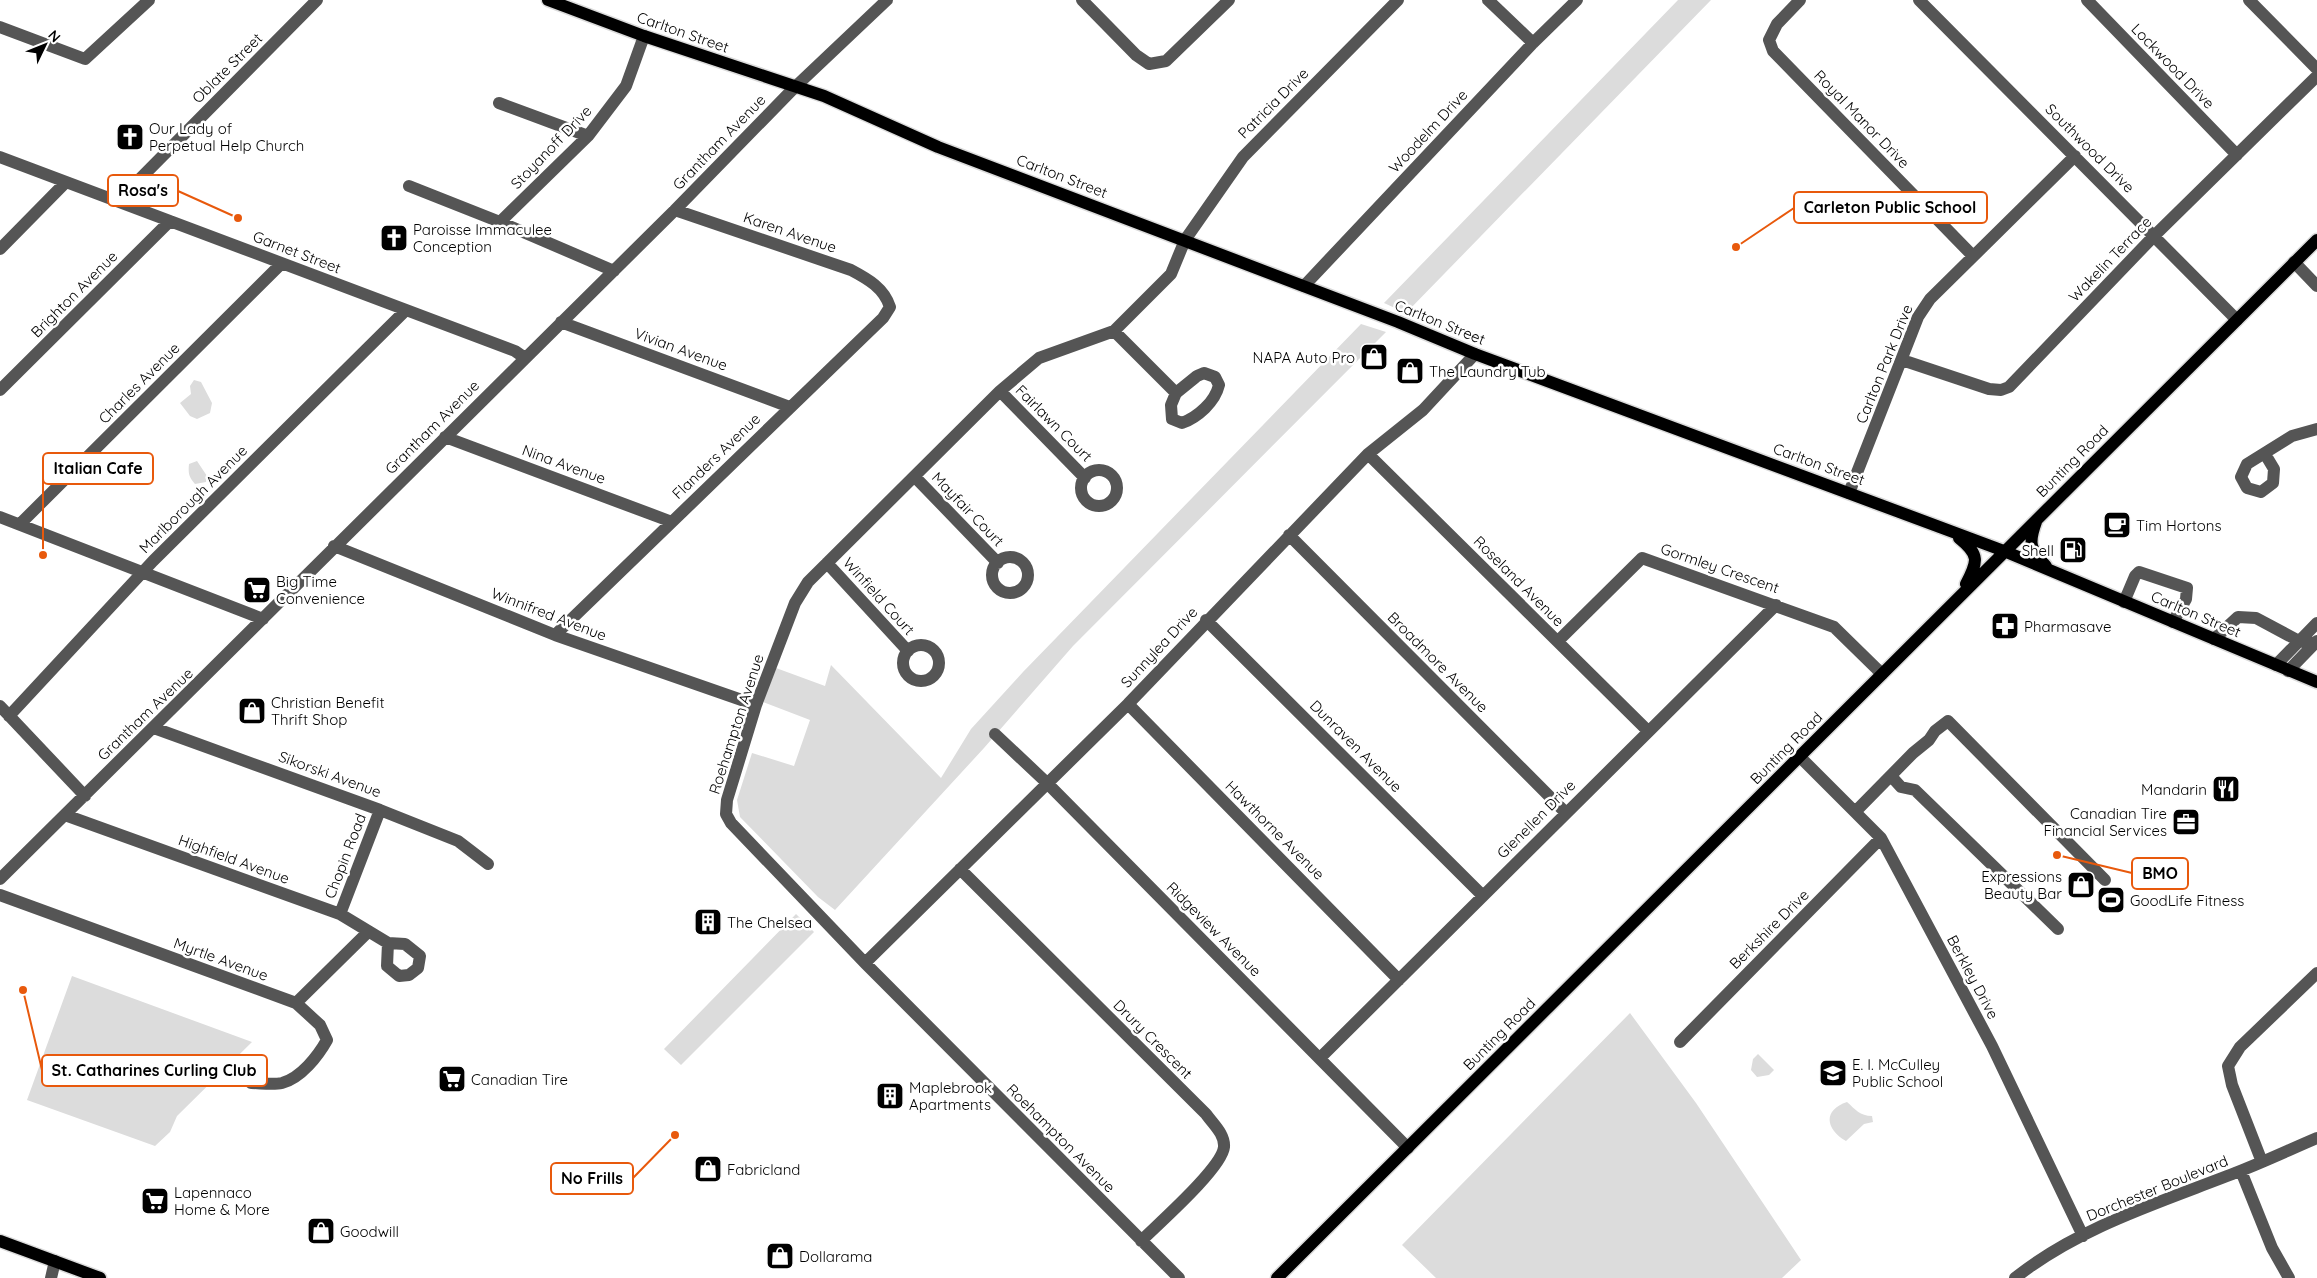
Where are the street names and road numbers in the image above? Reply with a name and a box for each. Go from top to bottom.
street label: Carlton Street [635,7,731,57]
street label: Lockwood Drive [2127,19,2219,113]
street label: Oblate Street [188,29,266,107]
street label: Patricia Drive [1234,64,1312,142]
street label: Royal Manor Drive [1810,66,1914,172]
street label: Woodelm Drive [1384,85,1472,177]
street label: Grantham Avenue [669,90,769,194]
street label: Southwood Drive [2041,99,2139,197]
street label: Stoyanoff Drive [506,101,596,193]
street label: Carlton Street [1014,150,1110,202]
street label: Karen Avenue [741,207,839,257]
street label: Wakelin Terrace [2064,212,2156,306]
street label: Garnet Street [250,226,344,278]
street label: Brighton Avenue [27,247,121,341]
street label: Carlton Street [1392,295,1488,349]
street label: Carlton Park Drive [1851,302,1917,426]
street label: Vivian Avenue [632,323,730,375]
street label: Charles Avenue [94,338,184,428]
street label: Grantham Avenue [381,376,483,478]
street label: Fairlawn Court [1012,381,1096,465]
street label: Flanders Avenue [668,409,764,503]
street label: Bunting Road [2032,421,2112,501]
street label: Carlton Street [1771,439,1867,489]
street label: Nina Avenue [520,440,608,488]
street label: Marlborough Avenue [135,441,251,557]
street label: Mayfair Court [928,468,1008,550]
street label: Roseland Avenue [1470,532,1568,630]
street label: Gormley Crescent [1658,539,1782,597]
street label: Winfield Court [839,553,919,639]
street label: Winnifred Avenue [489,583,609,645]
street label: Carlton Street [2148,587,2244,641]
street label: Sunnylea Drive [1117,603,1201,691]
street label: Broadmore Avenue [1384,608,1492,716]
street label: Roehampton Avenue [704,652,768,796]
street label: Grantham Avenue [93,664,197,764]
street label: Dunraven Avenue [1306,696,1406,796]
street label: Bunting Road [1746,708,1826,788]
street label: Sikorski Avenue [276,747,384,801]
street label: Hawthorne Avenue [1221,776,1329,884]
street label: Glenellen Drive [1493,776,1579,862]
street label: Chopin Road [320,811,370,901]
street label: Highfield Avenue [176,830,292,888]
street label: Ridgeview Avenue [1163,878,1265,980]
street label: Berkshire Drive [1725,885,1813,973]
street label: Berkley Drive [1943,932,2003,1022]
street label: Myrtle Avenue [171,933,271,985]
street label: Bunting Road [1459,994,1539,1074]
street label: Drury Crescent [1109,995,1197,1083]
street label: Roehampton Avenue [1003,1080,1119,1196]
street label: Dorchester Boulevard [2083,1151,2231,1225]

